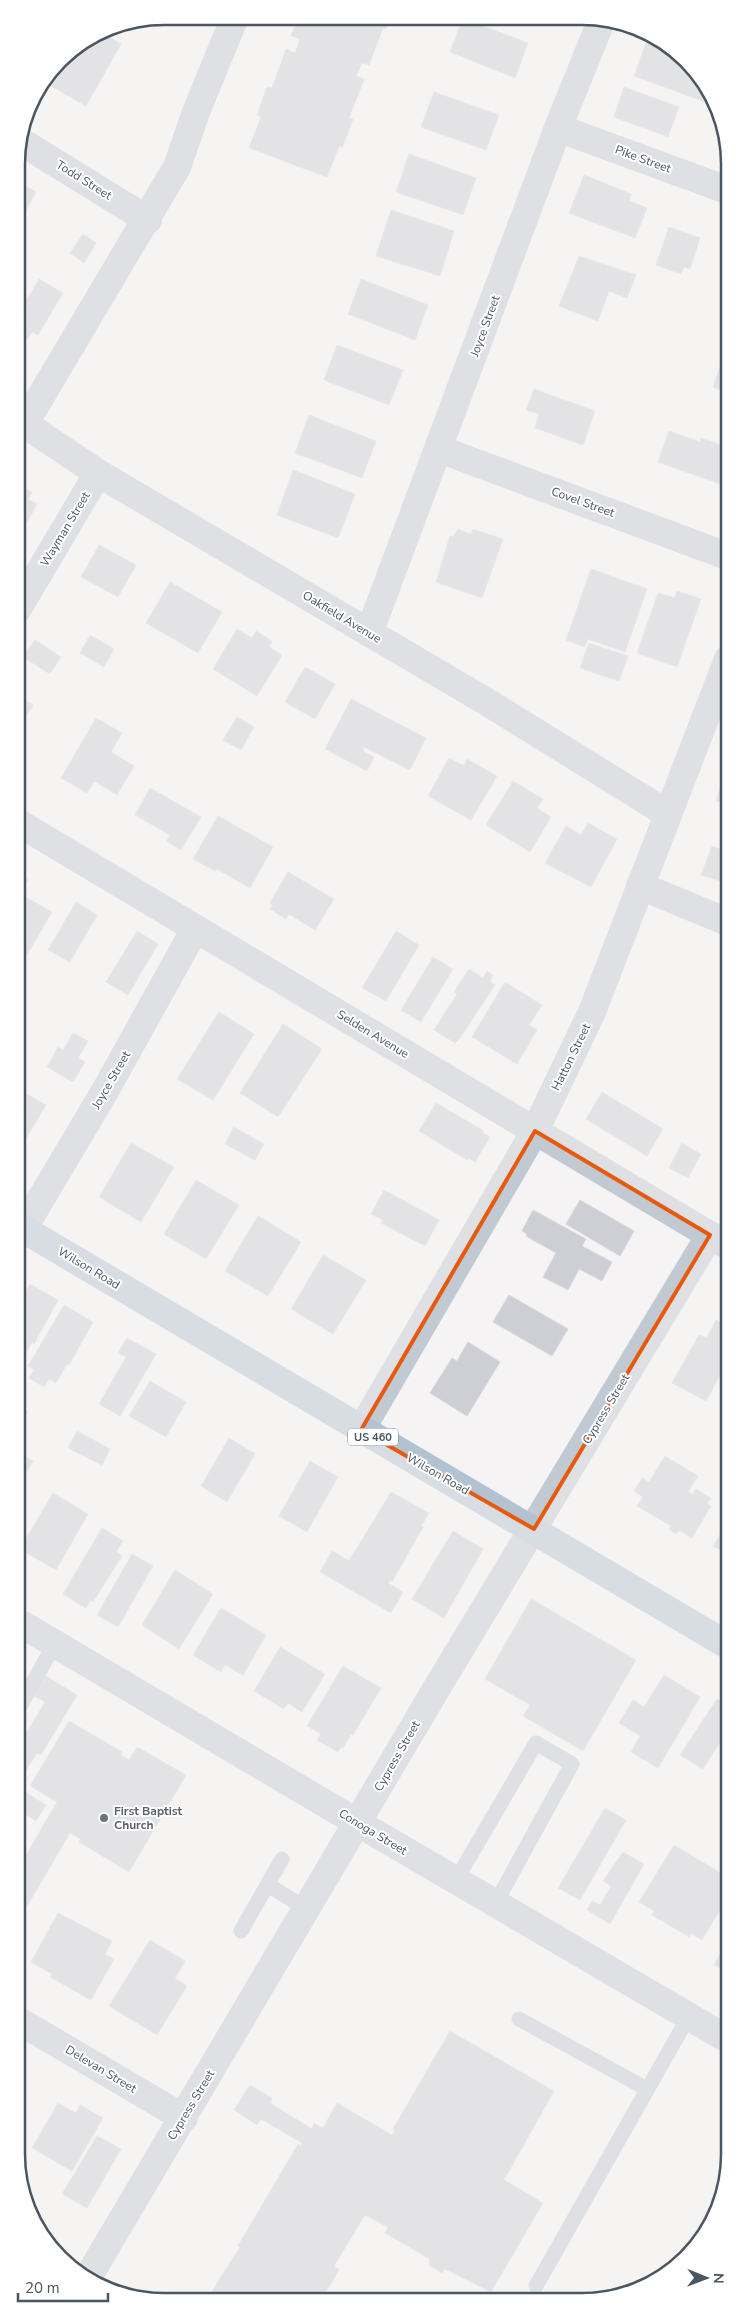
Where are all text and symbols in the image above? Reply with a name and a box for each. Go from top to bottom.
street label: Pike Street [613,141,674,177]
street label: Todd Street [53,157,116,204]
street label: Joyce Street [466,292,504,360]
street label: Covel Street [549,483,618,521]
street label: Wayman Street [36,488,94,569]
street label: Oakfield Avenue [300,587,384,647]
street label: Selden Avenue [334,1006,412,1062]
street label: Hatton Street [548,1020,595,1093]
street label: Joyce Street [88,1048,134,1113]
street label: Wilson Road [55,1243,123,1293]
street label: Cypress Street [579,1370,634,1447]
road number: US 460 [348,1428,398,1445]
street label: Wilson Road [404,1450,472,1498]
street label: Cypress Street [370,1717,424,1794]
place label: First Baptist Church [114,1803,183,1833]
street label: Conoga Street [336,1805,411,1859]
marker: First Baptist Church [98,1812,110,1824]
street label: Delevan Street [63,2042,140,2097]
street label: Cypress Street [164,2066,219,2143]
north arrow [681,2253,731,2303]
scale bar [18,2270,108,2302]
text: N [709,2273,728,2284]
text: 20 m [25,2278,60,2298]

